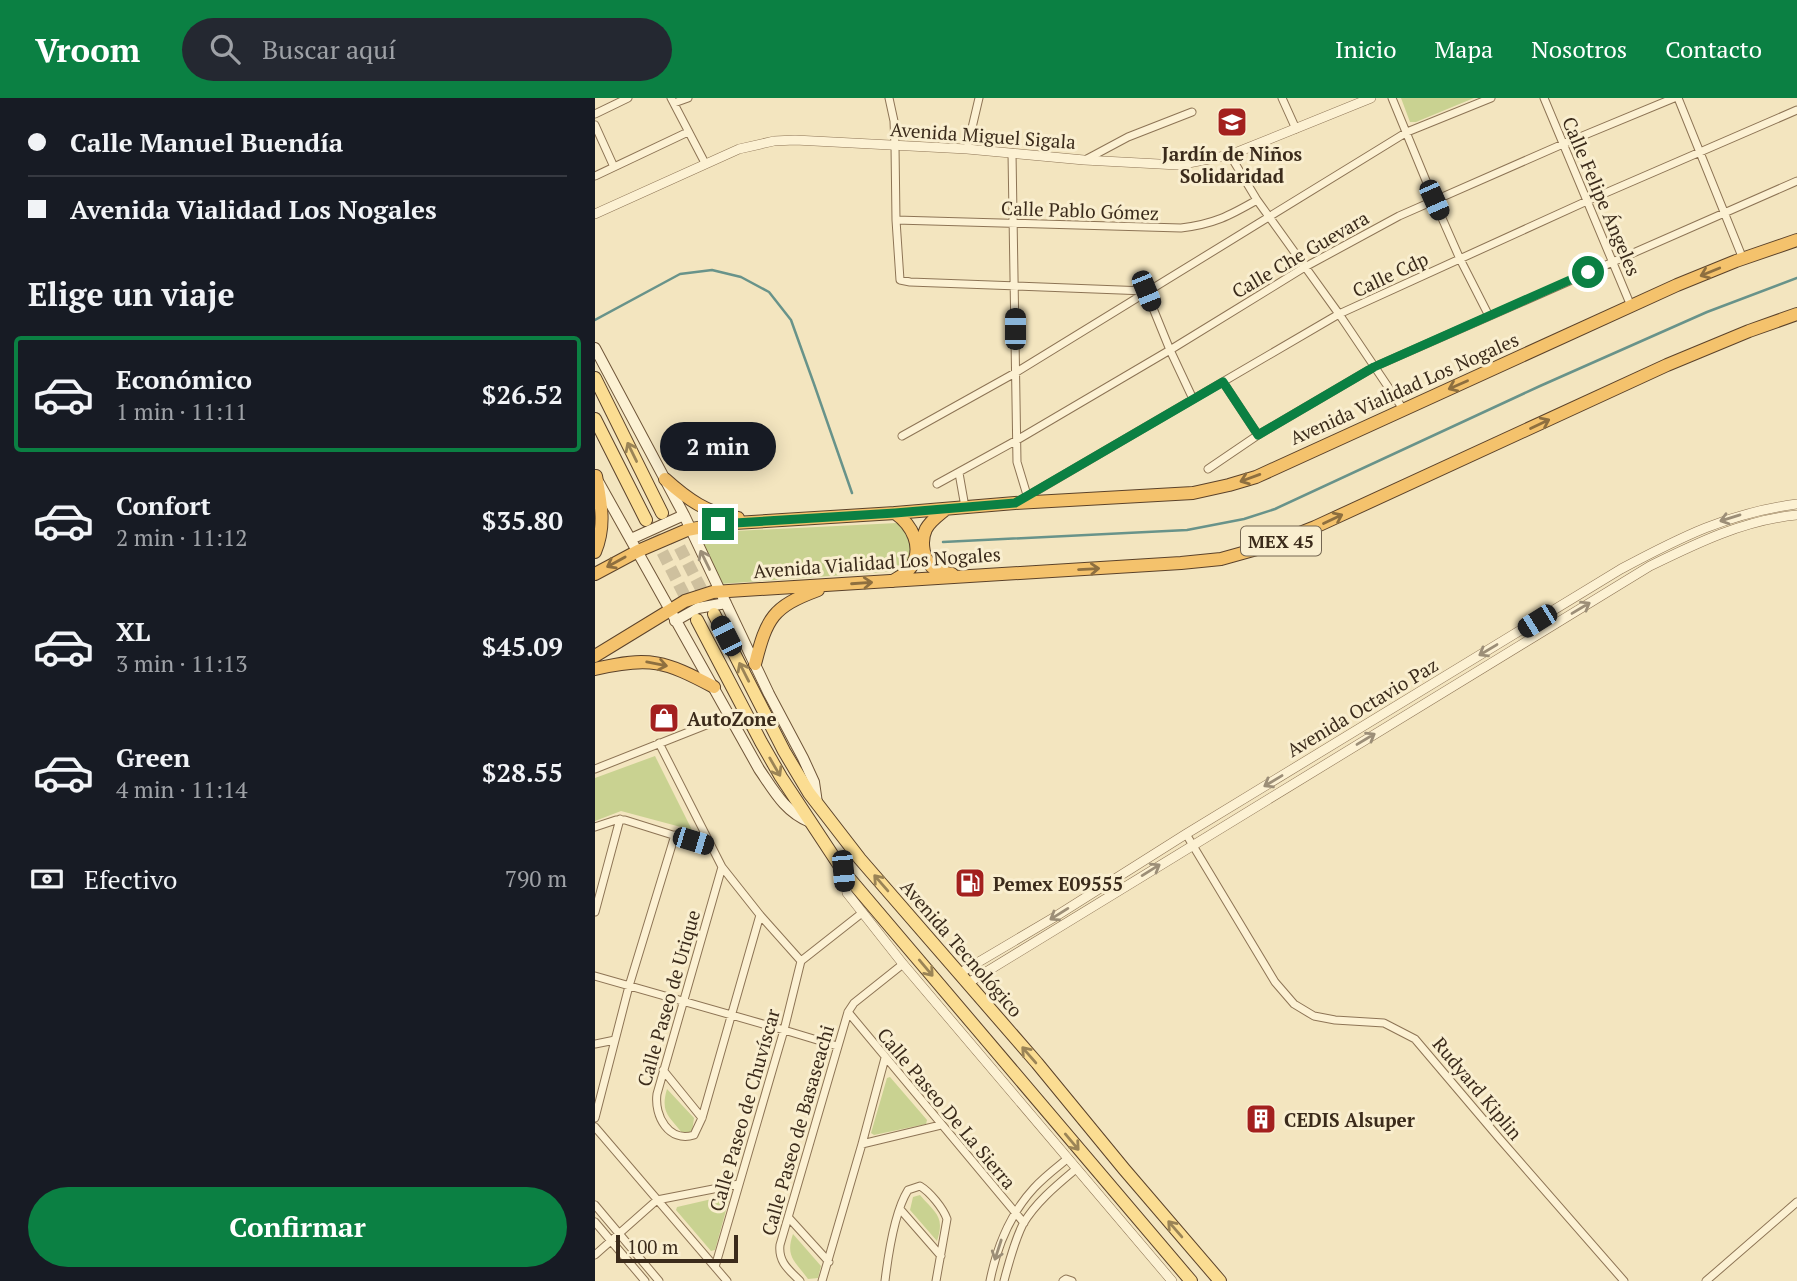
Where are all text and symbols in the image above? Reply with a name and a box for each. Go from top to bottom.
search box [182,18,672,81]
text: Vroom [35,28,140,71]
icon: search [206,30,244,68]
text: Buscar aquí [262,32,396,66]
text: Inicio [1335,33,1397,65]
text: Mapa [1435,33,1493,65]
text: Nosotros [1531,33,1627,65]
text: Contacto [1665,33,1762,65]
school or university icon: Jardín de Niños Solidaridad [1215,105,1249,139]
street label: Calle Felipe Ángeles [1557,113,1647,279]
street label: Avenida Miguel Sigala [889,116,1077,154]
text: Calle Manuel Buendía [70,125,343,159]
place label: Jardín de Niños Solidaridad [1162,141,1303,188]
car [1416,177,1453,223]
text: Avenida Vialidad Los Nogales [70,192,437,226]
street label: Calle Pablo Gómez [1001,195,1159,225]
street label: Calle Che Guevara [1227,204,1373,303]
street label: Calle Cdp [1348,246,1432,302]
route start [1572,256,1604,288]
one-way arrow [1700,266,1721,279]
car [1129,268,1164,314]
text: Elige un viaje [28,273,235,315]
car [1005,308,1026,350]
street label: Avenida Vialidad Los Nogales [1286,326,1522,450]
text: Económico [116,362,252,396]
icon: car [32,363,95,426]
text: $26.52 [482,377,563,411]
one-way arrow [1447,379,1469,392]
text: 1 min · 11:11 [116,396,248,427]
one-way arrow [1529,416,1550,430]
callout: 2 min [660,422,776,472]
text: 2 min [687,431,749,462]
one-way arrow [624,442,638,463]
one-way arrow [1240,473,1262,485]
text: Confort [116,488,211,522]
icon: car [32,489,95,552]
text: $35.80 [482,503,563,537]
route end [702,508,734,540]
one-way arrow [1322,511,1343,525]
one-way arrow [1720,513,1742,526]
text: 2 min · 11:12 [116,522,248,553]
road number: MEX 45 [1241,526,1321,556]
street label: Avenida Vialidad Los Nogales [752,541,1002,583]
one-way arrow [698,550,711,571]
one-way arrow [607,555,627,569]
one-way arrow [1077,562,1100,575]
one-way arrow [850,576,872,589]
one-way arrow [1571,600,1591,614]
car [1514,601,1561,641]
car [708,613,745,659]
text: XL [116,614,150,648]
icon: car [32,615,95,678]
text: $45.09 [482,629,563,663]
one-way arrow [1479,644,1499,658]
text: 3 min · 11:13 [116,648,248,679]
street label: Avenida Octavio Paz [1282,652,1442,762]
one-way arrow [645,657,668,671]
one-way arrow [737,662,750,683]
shop icon: AutoZone [647,701,681,735]
place label: AutoZone [687,706,777,731]
one-way arrow [1356,731,1376,745]
text: Green [116,740,190,774]
icon: car [32,741,95,804]
text: $28.55 [482,755,563,789]
one-way arrow [768,756,782,776]
text: 4 min · 11:14 [116,774,248,805]
one-way arrow [1264,775,1284,789]
car [670,825,717,857]
car [831,849,856,893]
icon: cash [28,860,66,898]
text: Efectivo [84,862,177,896]
text: 790 m [505,863,567,894]
one-way arrow [1141,863,1161,877]
fuel station icon: Pemex E09555 [953,866,987,900]
place label: Pemex E09555 [993,871,1123,896]
one-way arrow [873,874,889,892]
street label: Avenida Tecnológico [896,874,1028,1022]
street label: Calle Paseo de Urique [631,907,705,1089]
one-way arrow [1049,908,1069,922]
one-way arrow [918,959,934,977]
street label: Calle Paseo de Chuvíscar [703,1005,785,1214]
street label: Calle Paseo de Basaseachi [755,1022,839,1238]
street label: Calle Paseo De La Sierra [872,1022,1022,1194]
street label: Rudyard Kiplin [1428,1031,1528,1145]
one-way arrow [1021,1046,1037,1064]
building icon: CEDIS Alsuper [1244,1102,1278,1136]
place label: CEDIS Alsuper [1284,1107,1416,1132]
one-way arrow [1064,1133,1080,1151]
button: Confirmar [28,1187,567,1267]
one-way arrow [1167,1220,1183,1238]
scale bar [616,1232,739,1264]
text: 100 m [627,1234,678,1259]
one-way arrow [991,1239,1003,1261]

